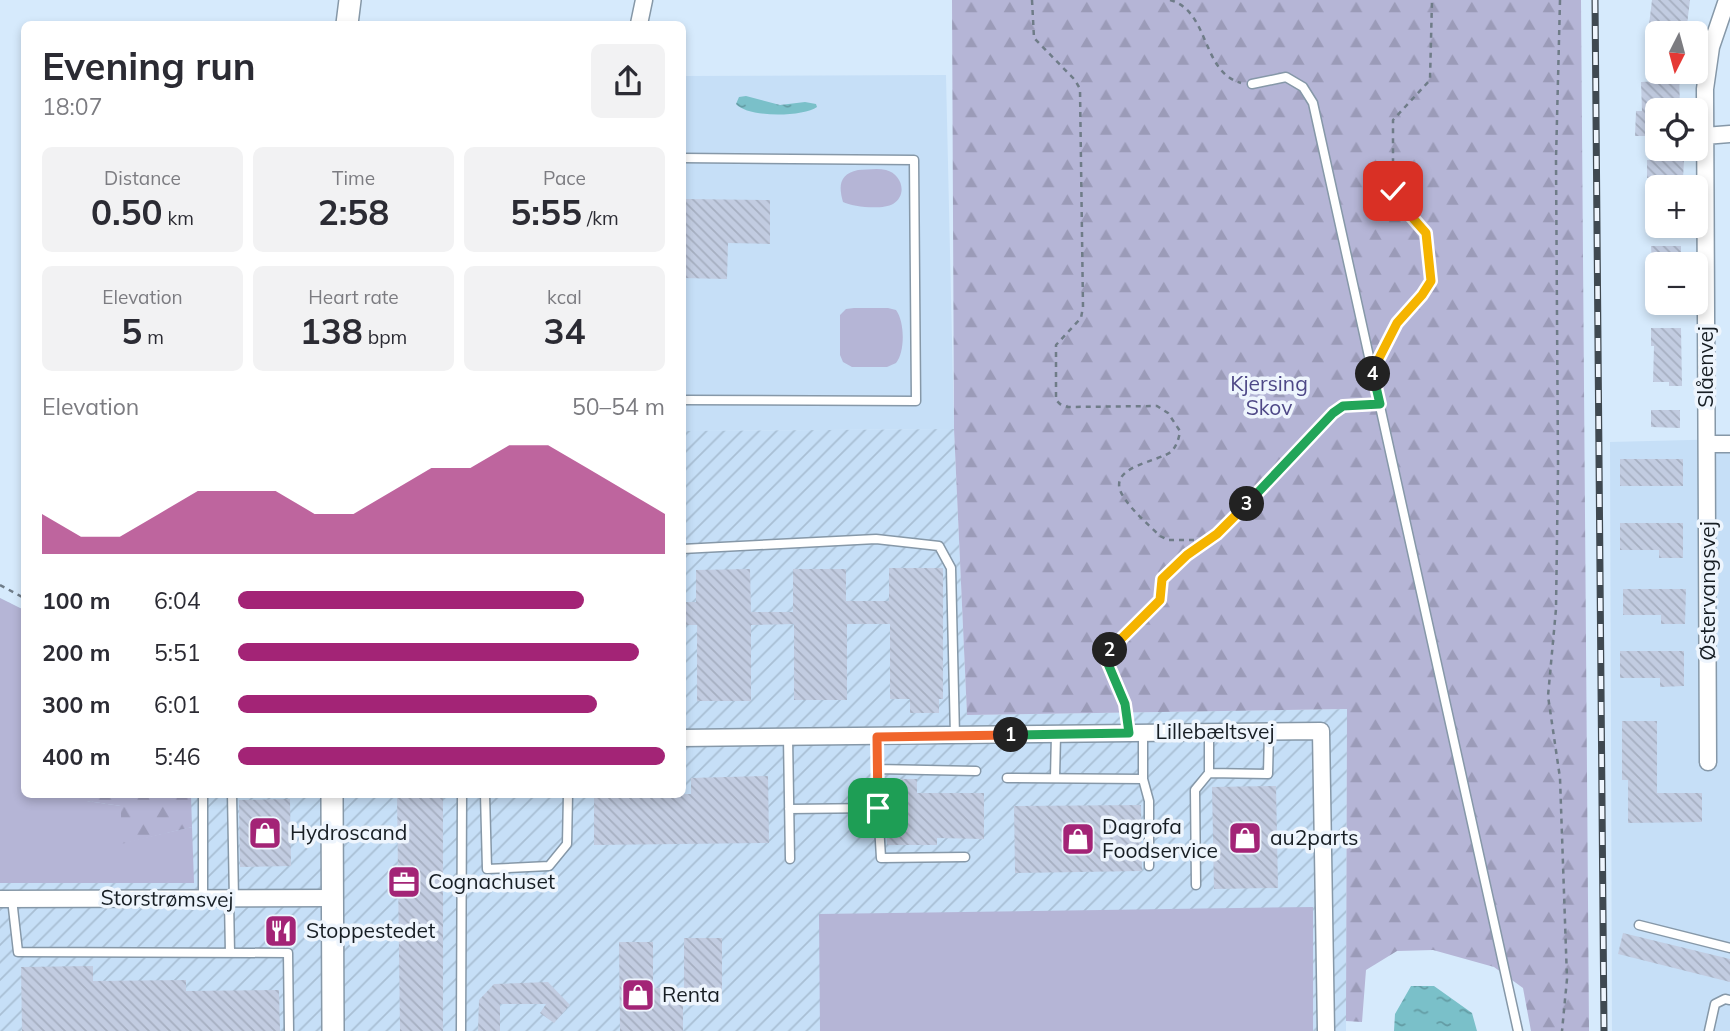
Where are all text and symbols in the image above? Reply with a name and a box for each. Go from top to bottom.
north arrow [1645,21,1708,84]
map controls [1645,21,1708,315]
text: Evening run [42,42,256,90]
button: share [591,44,665,118]
text: 18:07 [42,92,102,121]
button: locate [1645,98,1708,161]
pin [1363,161,1423,221]
text: Distance [104,166,181,190]
text: Time [332,166,375,190]
text: Pace [543,166,586,190]
icon: check [1374,172,1412,210]
button: + [1645,175,1708,238]
text: 0.50 [91,190,163,234]
text: 2:58 [318,190,389,234]
text: 5:55 [510,190,582,234]
text: km [163,206,194,230]
text: /km [582,206,619,230]
button: − [1645,252,1708,315]
text: Elevation [102,285,183,309]
text: Heart rate [308,285,399,309]
text: kcal [547,285,582,309]
text: 5 [121,309,142,353]
text: 138 [300,309,363,353]
text: 34 [543,309,586,353]
text: m [142,325,164,349]
text: bpm [363,325,407,349]
street label: Slåenvej [1692,326,1718,408]
pin: 4 [1356,356,1390,392]
text: 4 [1367,361,1378,385]
park label: Kjersing Skov [1230,370,1308,420]
text: Elevation [42,392,139,421]
text: 50–54 m [572,392,665,421]
pin: 3 [1230,486,1264,522]
text: 3 [1241,491,1252,515]
street label: Østervangsvej [1694,521,1720,661]
text: 100 m [42,586,110,615]
text: 6:04 [154,586,201,615]
pin: 2 [1092,632,1128,668]
text: 2 [1104,637,1115,661]
text: 200 m [42,638,110,667]
text: 5:51 [154,638,201,667]
text: 300 m [42,690,110,719]
text: 6:01 [154,690,201,719]
pin: 1 [993,718,1028,752]
street label: Lillebæltsvej [1156,718,1274,744]
text: 1 [1005,722,1016,746]
text: 400 m [42,742,110,771]
text: 5:46 [154,742,201,771]
pin [848,778,908,838]
icon: arrive [859,789,897,827]
place label: Dagrofa Foodservice [1102,813,1218,863]
shop icon: Hydroscand [246,814,284,852]
place label: Hydroscand [290,819,407,845]
shop icon: au2parts [1226,819,1264,857]
shop icon: Dagrofa Foodservice [1059,820,1097,858]
place label: au2parts [1270,824,1358,850]
office icon: Cognachuset [385,863,423,901]
place label: Cognachuset [428,868,555,894]
street label: Storstrømsvej [100,884,234,912]
restaurant icon: Stoppestedet [262,912,300,950]
place label: Stoppestedet [306,917,435,943]
shop icon: Renta [619,976,657,1014]
place label: Renta [662,981,720,1007]

